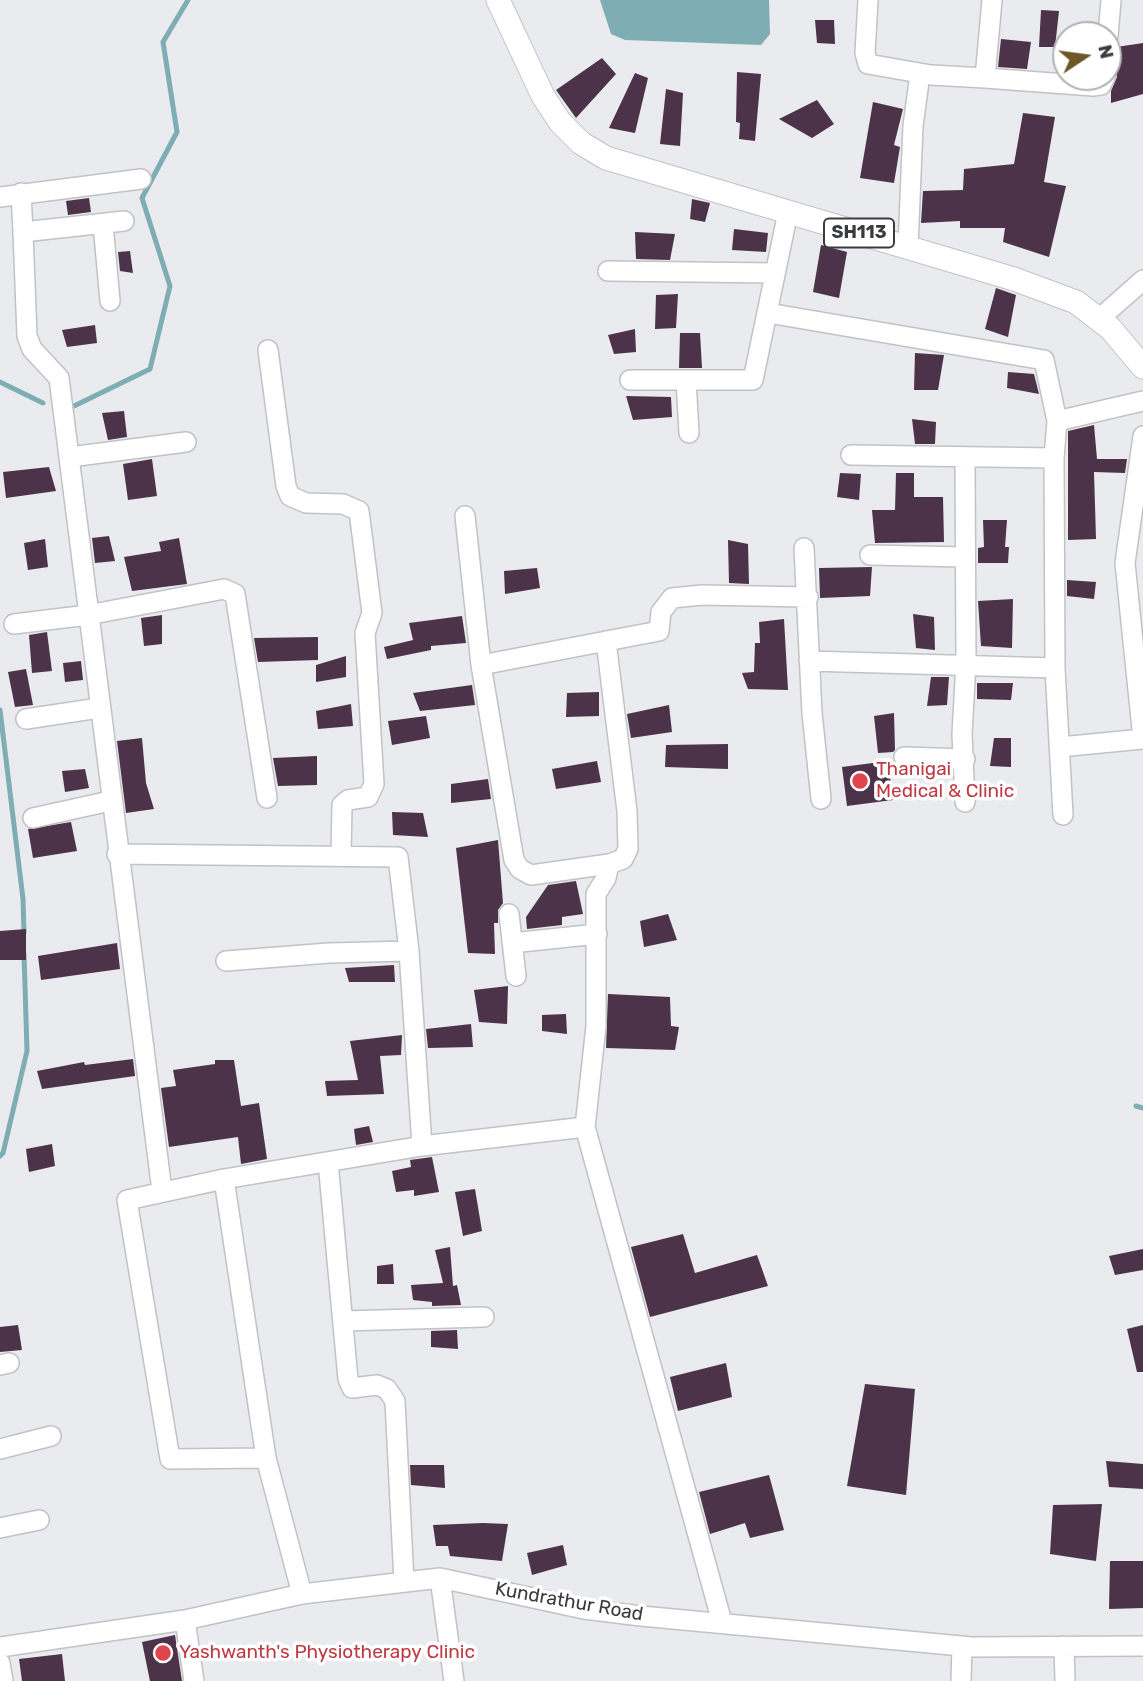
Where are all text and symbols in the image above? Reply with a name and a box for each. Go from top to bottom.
north arrow [1052,21,1122,91]
text: N [1093,42,1119,61]
road number: SH113 [824,218,894,247]
place label: Thanigai Medical & Clinic [876,759,1014,803]
marker: Thanigai Medical & Clinic [850,771,870,791]
street label: Kundrathur Road [493,1578,645,1626]
place label: Yashwanth's Physiotherapy Clinic [179,1642,475,1664]
marker: Yashwanth's Physiotherapy Clinic [153,1643,173,1663]

